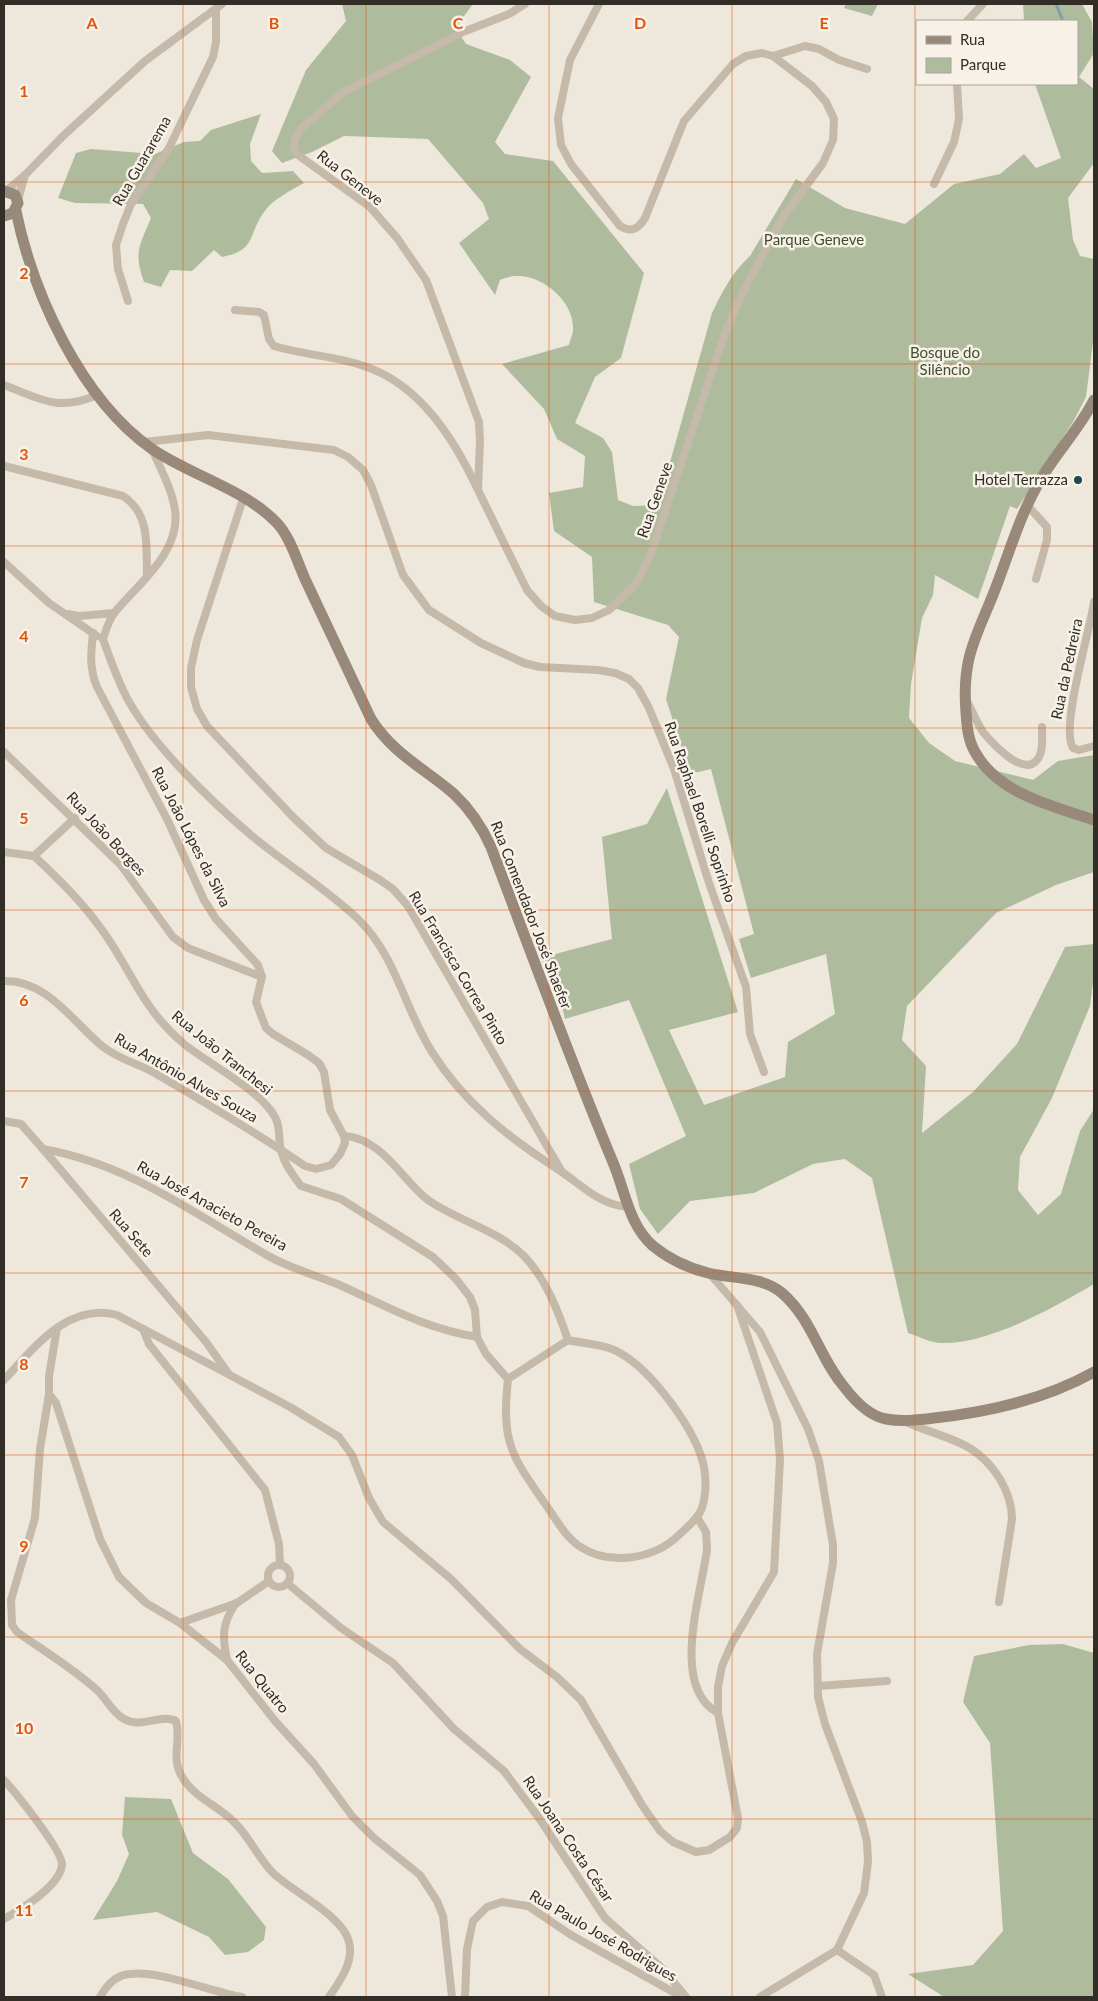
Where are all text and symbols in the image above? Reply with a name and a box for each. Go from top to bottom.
text: A [85,13,98,32]
text: B [269,13,279,32]
text: C [453,13,464,32]
text: D [634,13,646,32]
text: E [819,13,829,32]
legend [916,20,1078,85]
text: Rua [960,30,985,48]
text: Parque [960,55,1006,73]
text: 1 [19,81,29,100]
street label: Rua Guararema [108,112,174,209]
street label: Rua Geneve [314,146,387,209]
park label: Parque Geneve [764,230,864,248]
text: 2 [19,263,29,282]
park label: Bosque do Silêncio [910,343,980,378]
text: 3 [19,444,29,463]
street label: Rua Geneve [633,459,675,540]
place label: Hotel Terrazza [974,470,1068,488]
marker: Hotel Terrazza [1072,474,1084,486]
street label: Rua da Pedreira [1047,617,1086,721]
text: 4 [19,626,29,645]
street label: Rua Raphael Borelli Soprinho [662,719,740,904]
street label: Rua João Lópes da Silva [149,763,235,910]
street label: Rua João Borges [63,788,150,879]
text: 5 [19,808,29,827]
street label: Rua Comendador José Shaefer [488,818,576,1012]
street label: Rua Francisca Correa Pinto [406,887,512,1048]
text: 6 [19,990,29,1009]
street label: Rua João Tranchesi [169,1006,277,1098]
street label: Rua Antônio Alves Souza [111,1029,262,1126]
street label: Rua José Anacieto Pereira [134,1156,291,1254]
text: 7 [19,1172,29,1191]
street label: Rua Sete [106,1205,158,1260]
text: 8 [19,1354,29,1373]
text: 9 [19,1536,29,1555]
street label: Rua Quatro [232,1646,293,1716]
text: 10 [15,1718,33,1737]
street label: Rua Joana Costa César [520,1772,618,1906]
street label: Rua Paulo José Rodrigues [527,1886,680,1985]
text: 11 [15,1900,33,1919]

